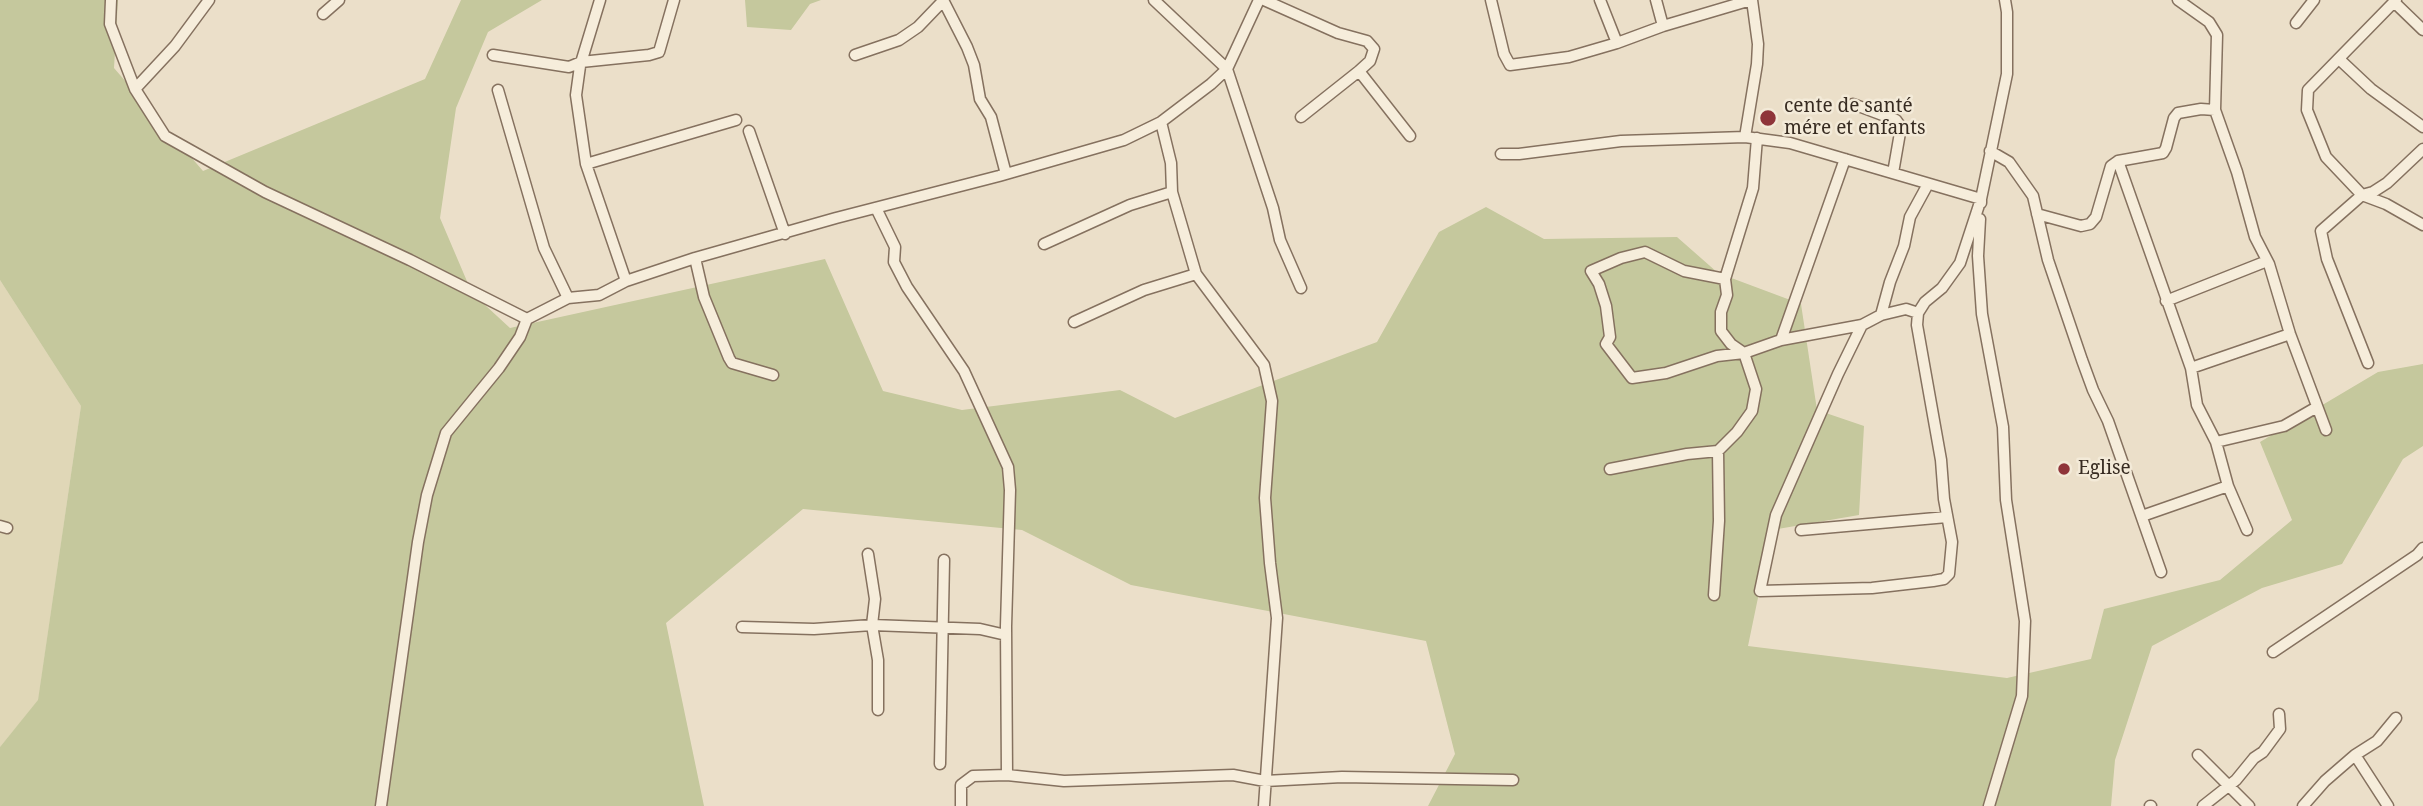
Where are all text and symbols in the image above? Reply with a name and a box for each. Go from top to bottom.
place label: cente de santé mére et enfants [1784,96,1926,140]
marker: cente de santé mére et enfants [1758,108,1778,128]
place label: Eglise [2078,458,2131,480]
marker: Eglise [2056,461,2072,477]

